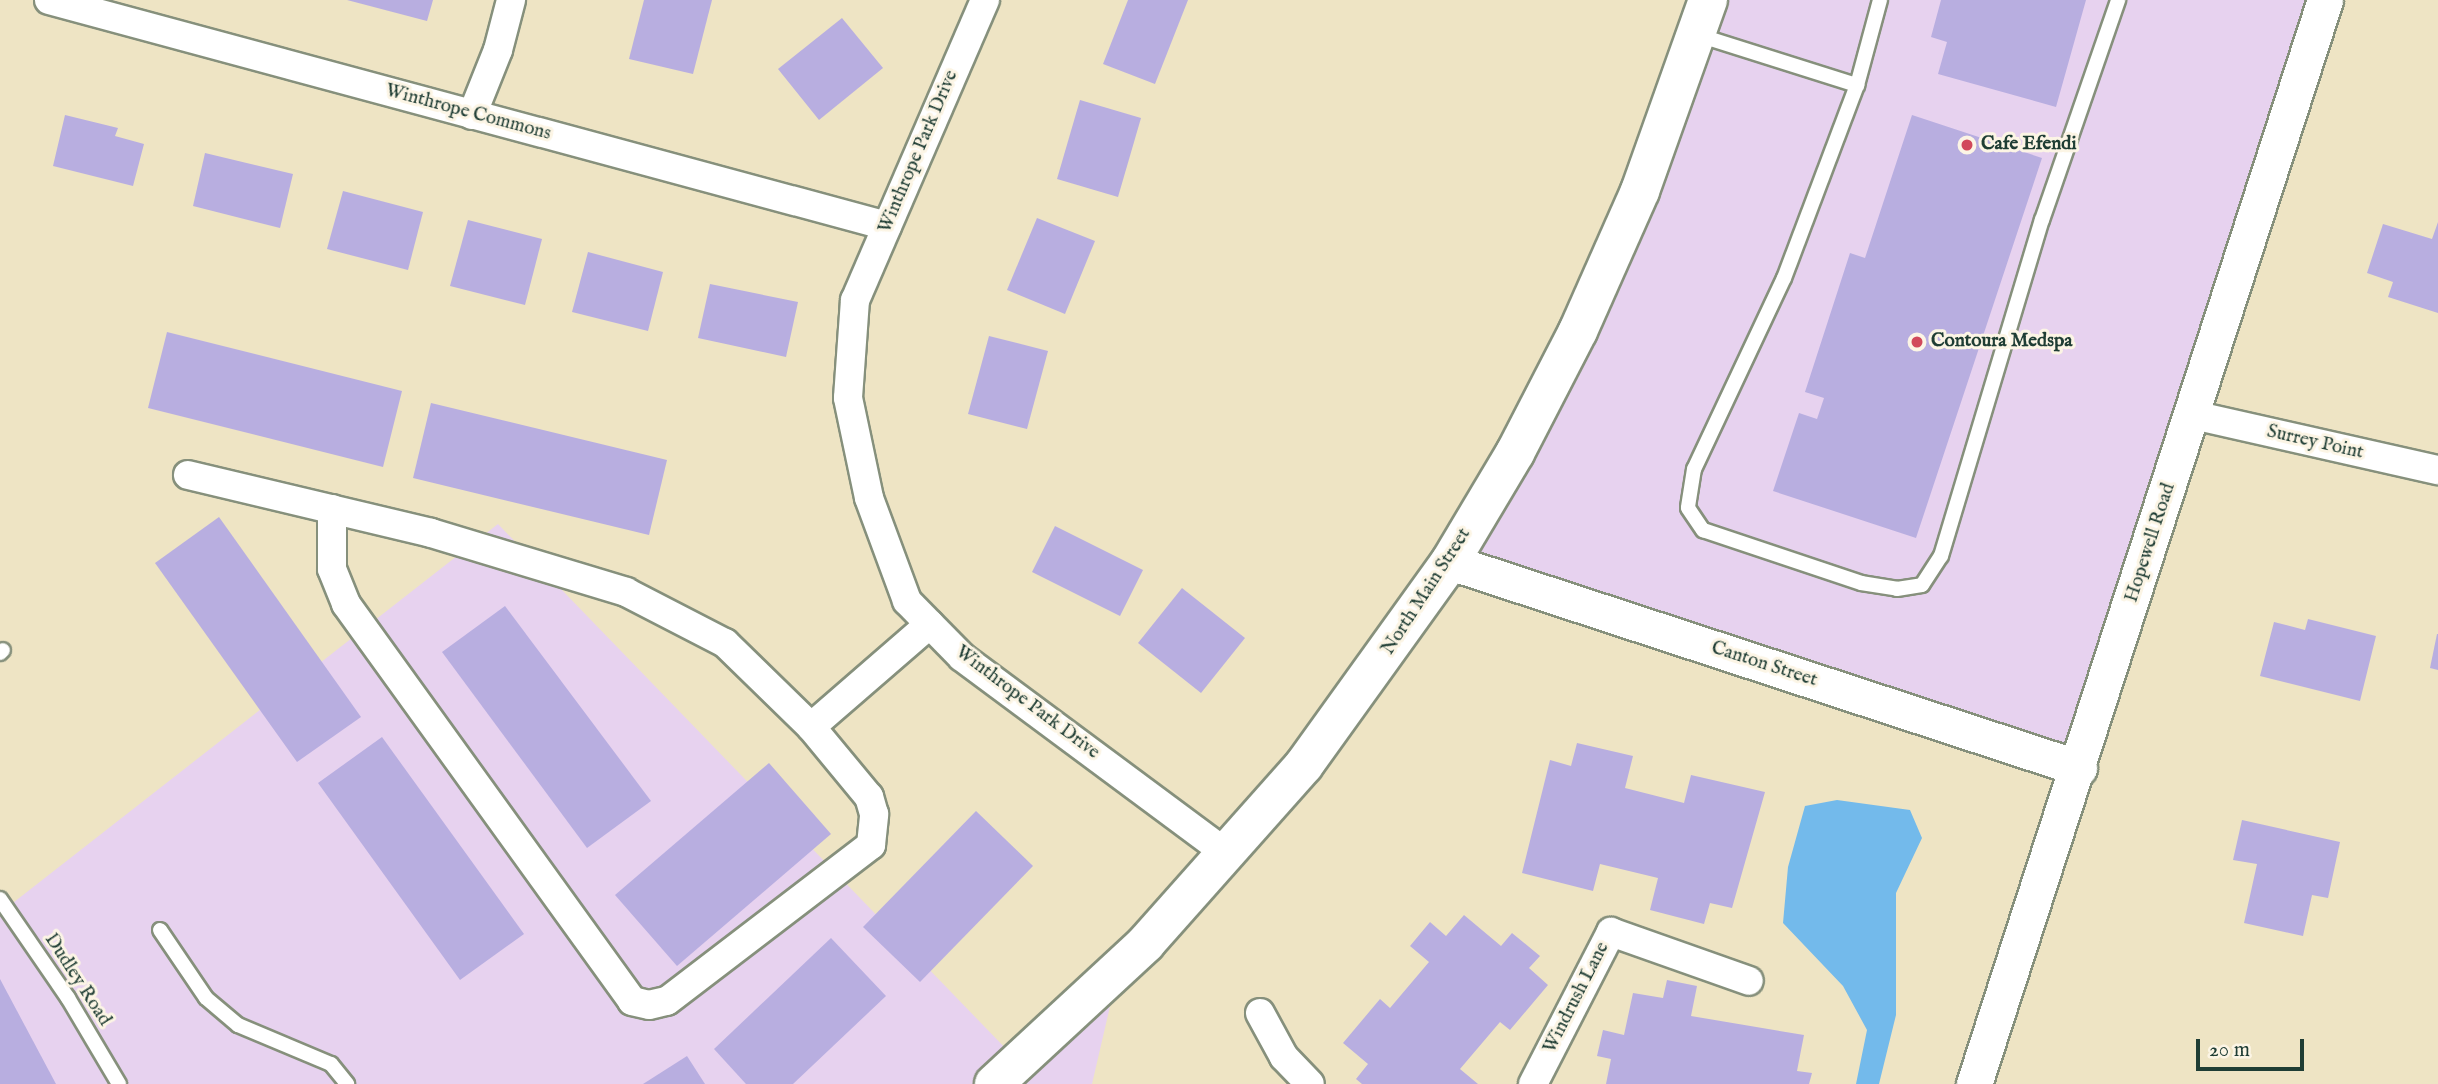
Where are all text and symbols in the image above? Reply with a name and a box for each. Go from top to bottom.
street label: Winthrope Park Drive [874,67,964,237]
street label: Winthrope Commons [383,80,553,146]
place label: Cafe Efendi [1981,134,2077,156]
marker: Cafe Efendi [1959,137,1975,153]
place label: Contoura Medspa [1931,331,2072,353]
marker: Contoura Medspa [1909,334,1925,350]
street label: Surrey Point [2265,421,2365,465]
street label: Hopewell Road [2121,481,2181,605]
street label: North Main Street [1378,524,1476,660]
street label: Canton Street [1708,637,1820,693]
street label: Winthrope Park Drive [950,641,1104,765]
street label: Dudley Road [39,930,115,1030]
street label: Windrush Lane [1539,939,1615,1057]
scale bar [2200,1024,2308,1068]
text: 20 m [2209,1037,2250,1064]

